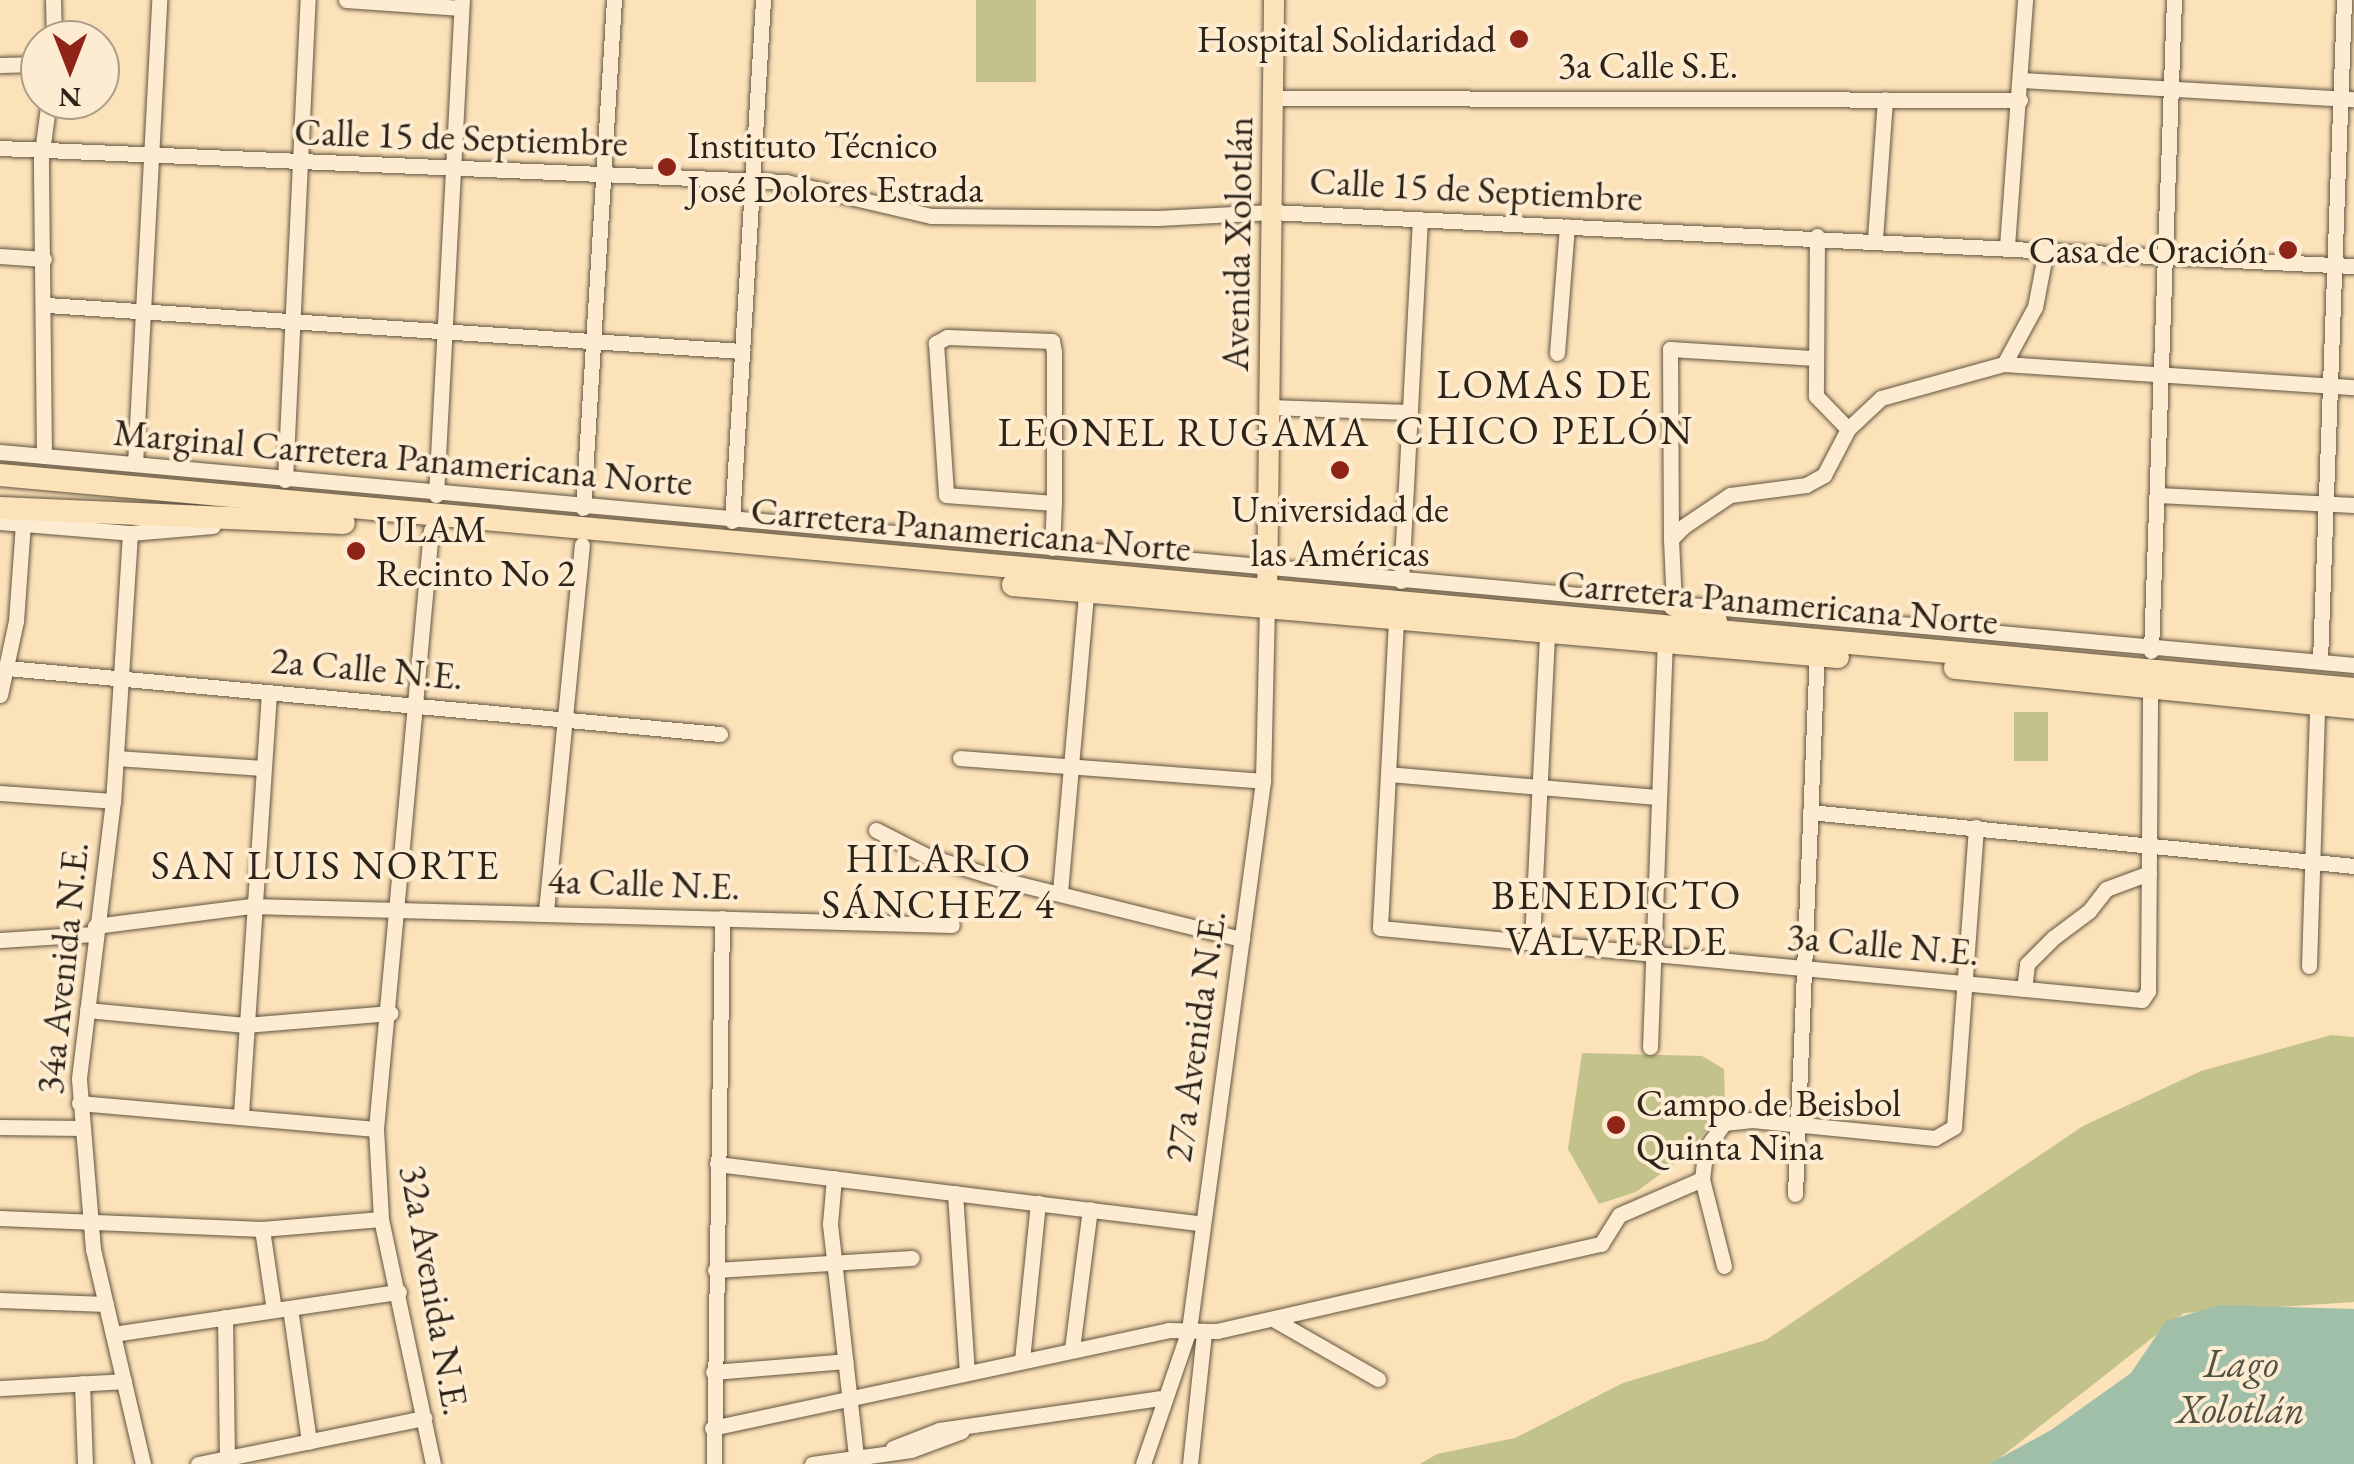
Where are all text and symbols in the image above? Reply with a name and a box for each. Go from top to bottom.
place label: Hospital Solidaridad [1197,16,1496,62]
north arrow [20,20,120,120]
marker: Hospital Solidaridad [1506,26,1532,52]
street label: 3a Calle S.E. [1558,42,1738,88]
text: N [59,80,81,116]
street label: Calle 15 de Septiembre [294,108,628,166]
street label: Avenida Xolotlán [1212,116,1262,372]
place label: Instituto Técnico José Dolores Estrada [687,122,984,212]
marker: Instituto Técnico José Dolores Estrada [656,156,678,178]
street label: Calle 15 de Septiembre [1308,158,1644,220]
place label: Casa de Oración [2029,227,2268,273]
marker: Casa de Oración [2277,239,2299,261]
district label: LOMAS DE CHICO PELÓN [1395,360,1695,454]
district label: LEONEL RUGAMA [997,408,1371,456]
street label: Marginal Carretera Panamericana Norte [112,409,694,505]
marker: Universidad de las Américas [1329,459,1351,481]
place label: Universidad de las Américas [1231,486,1449,576]
street label: Carretera Panamericana Norte [749,487,1193,571]
place label: ULAM Recinto No 2 [376,506,575,596]
marker: ULAM Recinto No 2 [345,540,367,562]
street label: Carretera Panamericana Norte [1556,560,2000,644]
street label: 2a Calle N.E. [269,637,465,699]
district label: HILARIO SÁNCHEZ 4 [821,834,1057,928]
street label: 34a Avenida N.E. [26,839,98,1097]
district label: SAN LUIS NORTE [151,841,501,889]
street label: 4a Calle N.E. [547,857,741,909]
district label: BENEDICTO VALVERDE [1491,871,1743,965]
street label: 27a Avenida N.E. [1155,907,1235,1165]
street label: 3a Calle N.E. [1785,913,1981,975]
place label: Campo de Beisbol Quinta Nina [1636,1080,1901,1170]
marker: Campo de Beisbol Quinta Nina [1605,1114,1627,1136]
street label: 32a Avenida N.E. [391,1161,479,1419]
water label: Lago Xolotlán [2177,1339,2305,1433]

